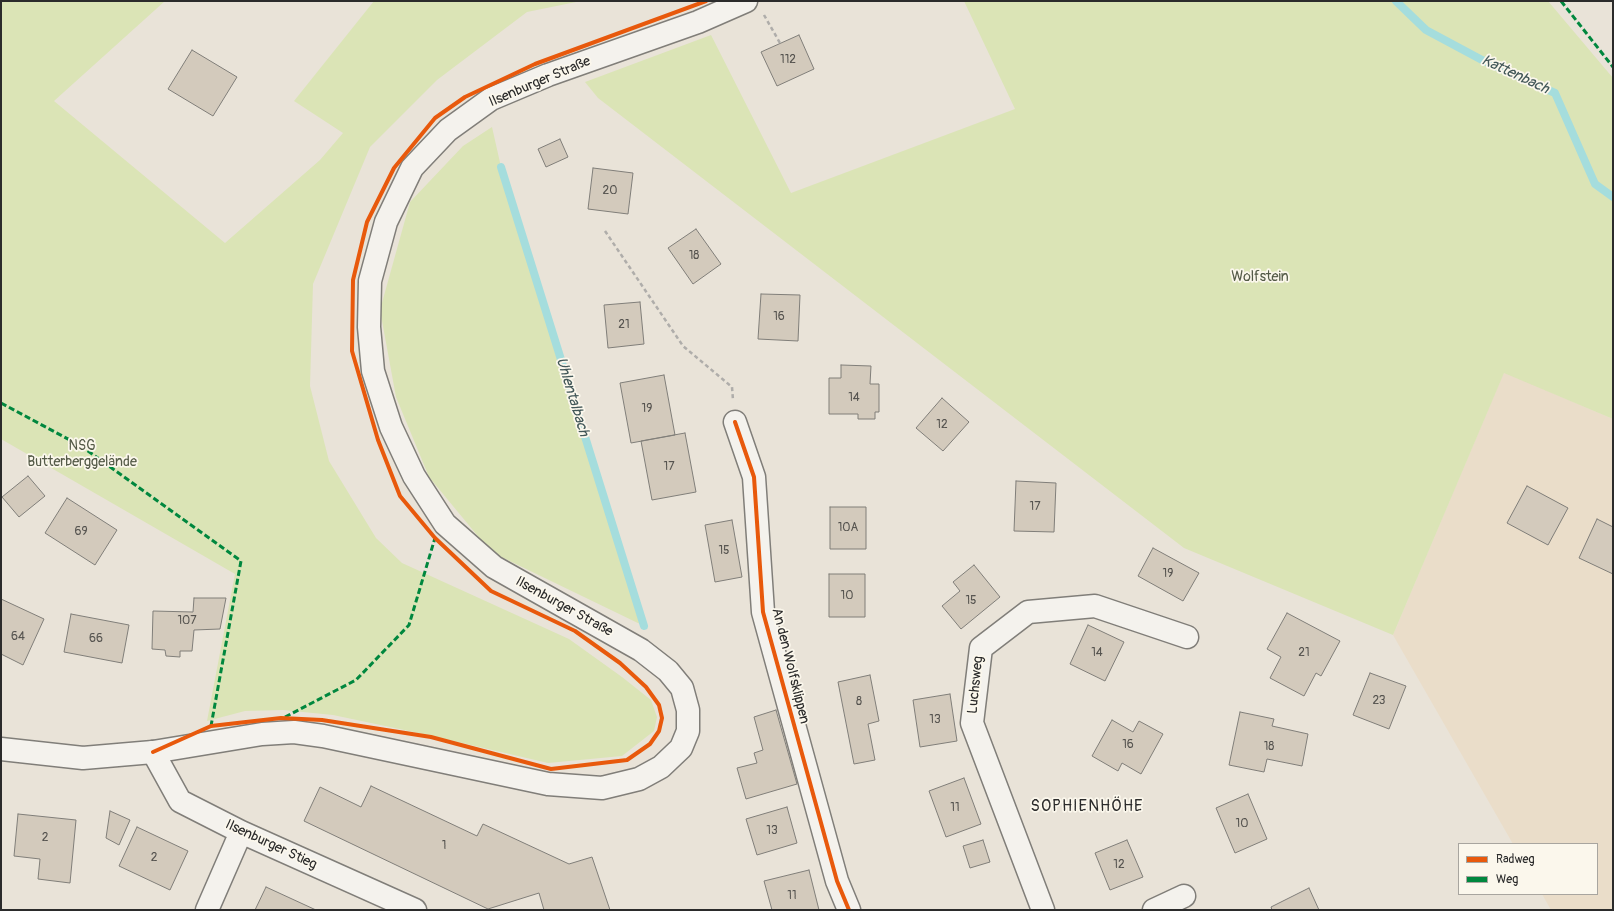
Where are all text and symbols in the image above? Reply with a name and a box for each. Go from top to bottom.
water label: Kattenbach [1478,52,1552,98]
street label: Ilsenburger Straße [487,53,593,111]
house number: 112 [780,53,796,67]
house number: 20 [603,184,617,198]
house number: 18 [689,249,699,263]
park label: Wolfstein [1231,269,1289,285]
house number: 16 [773,310,785,324]
house number: 21 [618,318,630,332]
water label: Uhlentalbach [551,355,593,439]
house number: 14 [848,391,860,405]
house number: 19 [642,402,652,416]
house number: 12 [936,418,948,432]
park label: NSG Butterberggelände [27,438,137,470]
house number: 17 [663,460,675,474]
house number: 17 [1029,500,1041,514]
house number: 10A [838,521,858,535]
house number: 69 [74,525,88,539]
house number: 15 [718,544,730,558]
house number: 19 [1163,567,1173,581]
street label: Ilsenburger Straße [512,573,616,641]
house number: 10 [841,589,853,603]
house number: 15 [965,594,977,608]
street label: An den Wolfsklippen [767,606,813,726]
house number: 107 [177,614,197,628]
house number: 64 [11,630,25,644]
house number: 66 [89,632,103,646]
house number: 14 [1091,646,1103,660]
house number: 21 [1298,646,1310,660]
street label: Luchsweg [965,655,987,715]
house number: 23 [1372,694,1386,708]
house number: 8 [856,695,862,709]
house number: 13 [929,713,941,727]
house number: 16 [1122,738,1134,752]
house number: 18 [1264,740,1274,754]
district label: SOPHIENHÖHE [1031,797,1143,817]
house number: 11 [950,801,960,815]
street label: Ilsenburger Stieg [222,816,320,874]
house number: 10 [1236,817,1248,831]
house number: 13 [766,824,778,838]
house number: 2 [42,831,48,845]
house number: 1 [442,839,446,853]
legend [1458,843,1598,895]
house number: 2 [151,851,157,865]
text: Radweg [1496,852,1534,867]
house number: 12 [1113,858,1125,872]
text: Weg [1496,872,1518,887]
house number: 11 [787,889,797,903]

